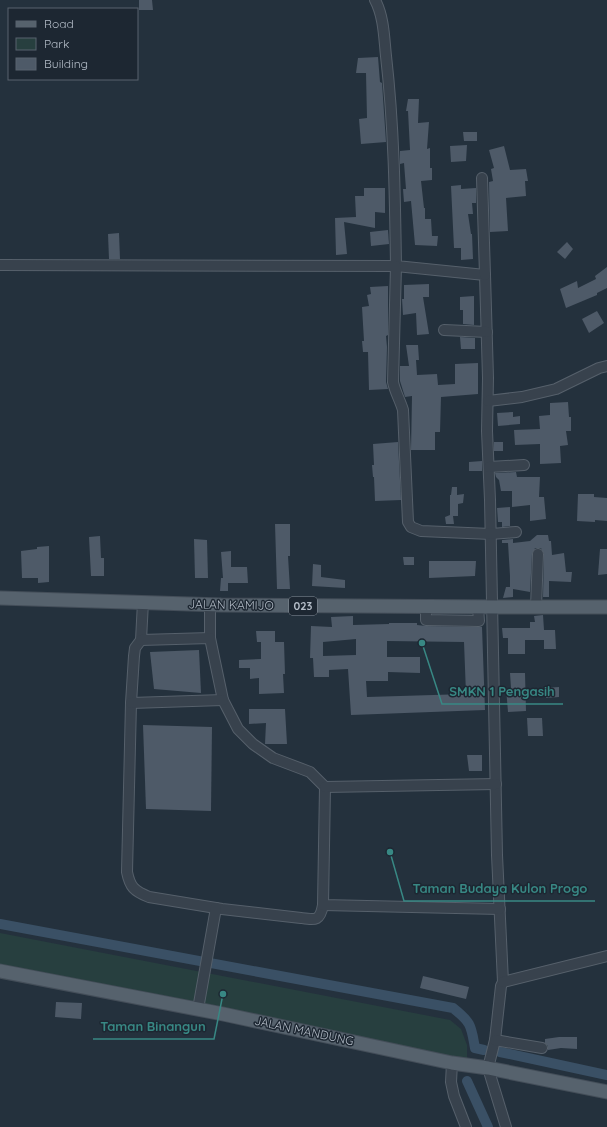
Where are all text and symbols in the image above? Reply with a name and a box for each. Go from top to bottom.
legend [8,8,138,80]
text: Road [44,16,74,31]
text: Park [44,36,69,51]
text: Building [44,56,88,71]
street label: JALAN KAMIJO [188,596,274,613]
road number: 023 [289,597,317,615]
callout: SMKN 1 Pengasih [442,679,563,704]
text: SMKN 1 Pengasih [449,683,555,699]
callout: Taman Budaya Kulon Progo [404,876,595,901]
text: Taman Budaya Kulon Progo [413,880,587,896]
street label: JALAN MANDUNG [253,1013,355,1048]
callout: Taman Binangun [93,1014,214,1039]
text: Taman Binangun [100,1018,206,1034]

